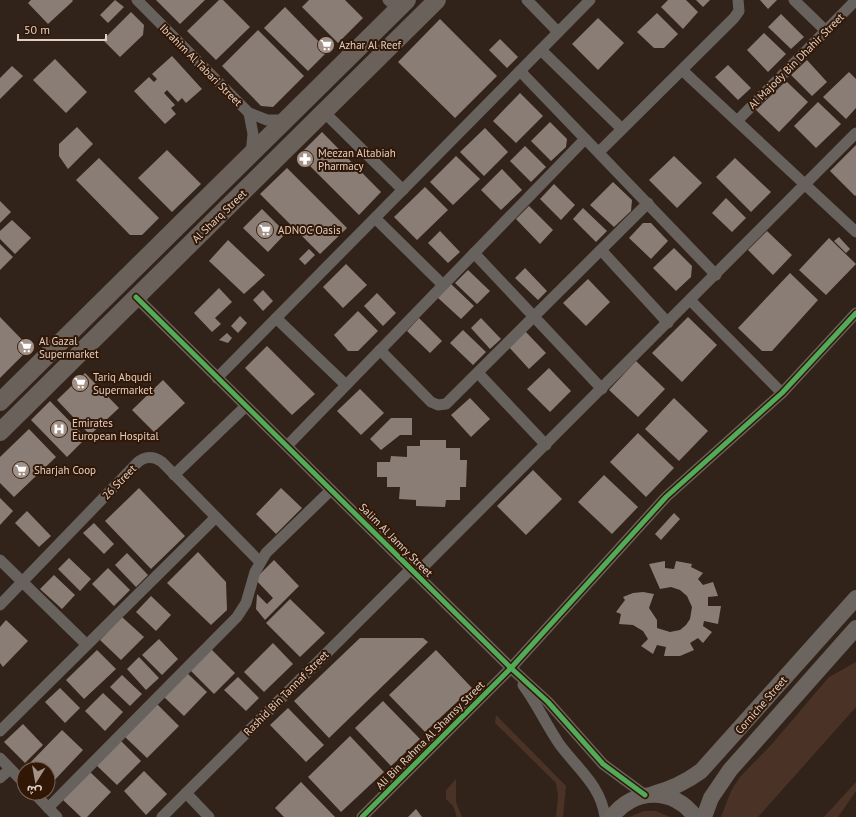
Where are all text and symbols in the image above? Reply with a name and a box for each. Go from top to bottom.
street label: Al Majody Bin Dhahir Street [745,10,847,112]
scale bar [18,16,106,42]
street label: Ibrahim Al Tabari Street [157,21,245,109]
text: 50 m [24,22,50,37]
supermarket icon: Azhar Al Reef [316,35,336,55]
place label: Azhar Al Reef [339,38,402,52]
place label: Meezan Altabiah Pharmacy [318,146,396,173]
pharmacy icon: Meezan Altabiah Pharmacy [295,149,315,169]
street label: Al Sharq Street [189,186,249,246]
supermarket icon: ADNOC Oasis [255,220,275,240]
place label: ADNOC Oasis [278,223,341,237]
place label: Al Gazal Supermarket [39,334,99,361]
supermarket icon: Al Gazal Supermarket [16,337,36,357]
place label: Tariq Abqudi Supermarket [93,370,153,397]
supermarket icon: Tariq Abqudi Supermarket [70,373,90,393]
place label: Emirates European Hospital [72,416,159,443]
hospital icon: Emirates European Hospital [49,419,69,439]
supermarket icon: Sharjah Coop [11,460,31,480]
street label: 26 Street [99,461,139,502]
place label: Sharjah Coop [34,463,96,477]
street label: Salim Al Jamry Street [356,500,436,580]
street label: Rashid Bin Tannaf Street [240,647,332,739]
street label: Corniche Street [732,673,790,737]
street label: Ali Bin Rahma Al Shamsy Street [373,678,487,792]
north arrow [16,761,56,801]
text: ش [25,783,43,799]

